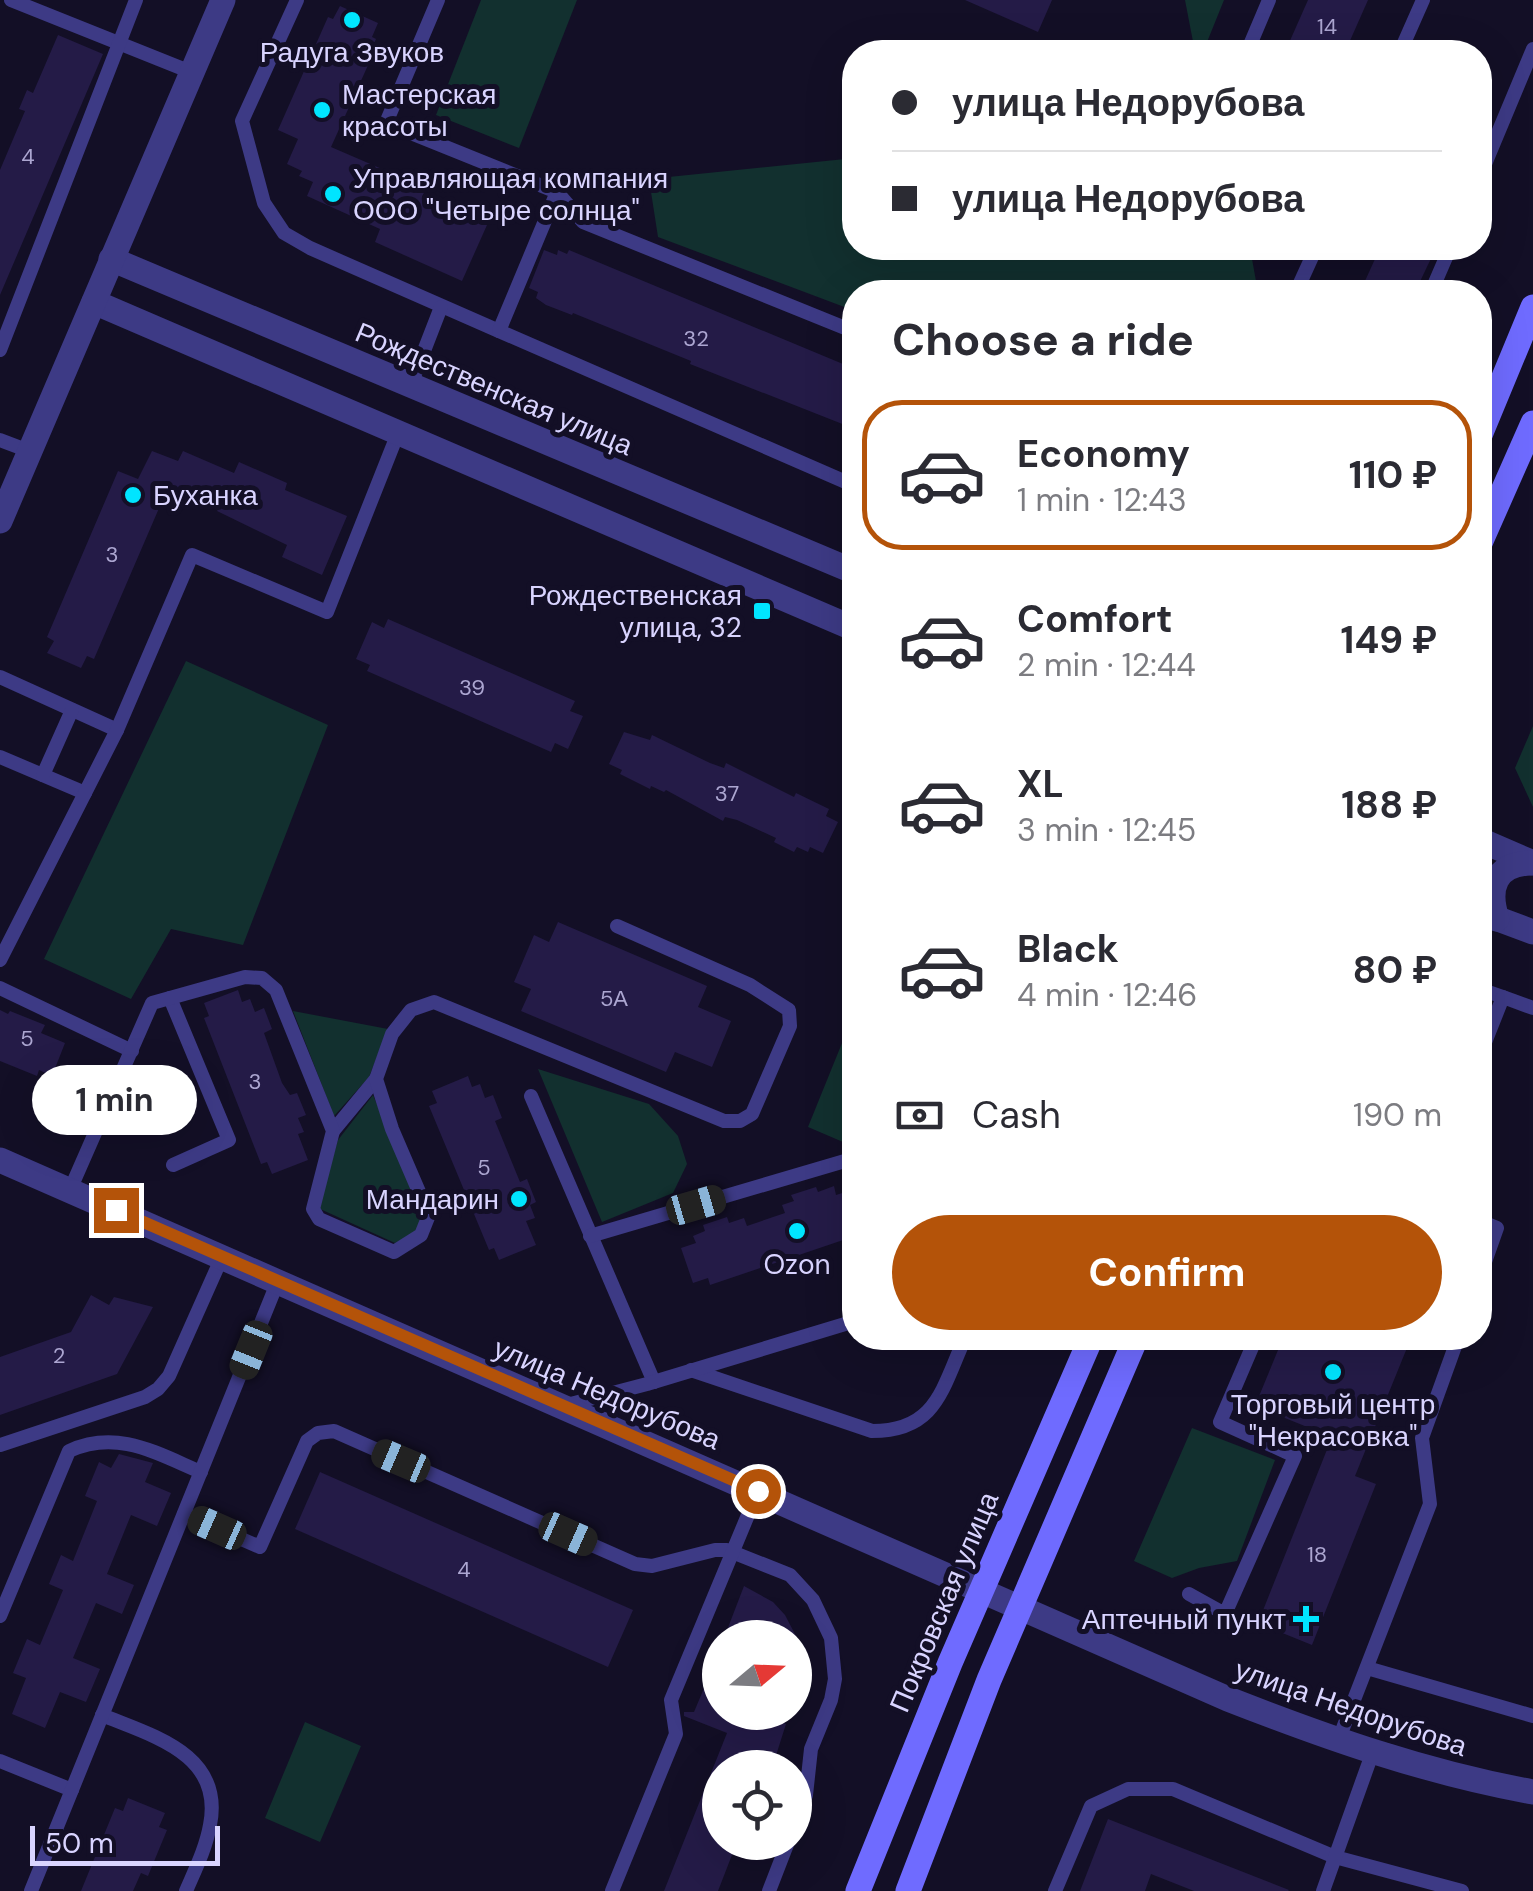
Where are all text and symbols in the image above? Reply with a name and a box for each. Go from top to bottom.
marker: Радуга Звуков [341,9,363,31]
house number: 14 [1317,12,1337,41]
place label: Радуга Звуков [260,34,444,71]
place label: Мастерская красоты [342,76,496,145]
text: улица Недорубова [952,78,1304,128]
marker: Мастерская красоты [311,99,333,121]
house number: 4 [21,142,35,171]
place label: Управляющая компания ООО "Четыре солнца" [353,160,668,229]
text: улица Недорубова [952,174,1304,224]
marker: Управляющая компания ООО "Четыре солнца" [322,183,344,205]
text: Choose a ride [892,310,1194,369]
street label: Рождественская улица [350,314,639,464]
house number: 32 [683,324,709,353]
text: Economy [1017,429,1190,479]
icon: car [897,430,987,520]
text: 110 ₽ [1349,450,1437,500]
place label: Буханка [153,477,258,514]
text: 1 min · 12:43 [1017,479,1187,521]
marker: Буханка [122,484,144,506]
house number: 3 [105,540,119,569]
place label: Рождественская улица, 32 [529,577,742,646]
text: Comfort [1017,594,1173,644]
icon: car [897,595,987,685]
marker: Рождественская улица, 32 [751,600,773,622]
text: 149 ₽ [1341,615,1437,665]
text: 2 min · 12:44 [1017,644,1196,686]
house number: 39 [459,673,485,702]
text: XL [1017,759,1064,809]
icon: car [897,760,987,850]
house number: 37 [715,779,739,808]
text: 188 ₽ [1341,780,1437,830]
text: 3 min · 12:45 [1017,809,1196,851]
text: Black [1017,924,1119,974]
icon: car [897,925,987,1015]
text: 80 ₽ [1352,945,1437,995]
text: 4 min · 12:46 [1017,974,1197,1016]
house number: 5А [600,984,628,1013]
house number: 5 [20,1024,34,1053]
callout: 1 min [34,1065,198,1135]
house number: 3 [248,1067,262,1096]
text: 1 min [76,1079,153,1121]
icon: cash [892,1088,947,1143]
text: Cash [972,1090,1061,1140]
text: 190 m [1353,1094,1442,1136]
house number: 5 [477,1153,491,1182]
place label: Мандарин [366,1181,499,1218]
car [663,1182,729,1228]
route end [94,1188,139,1233]
marker: Мандарин [508,1188,530,1210]
button: Confirm [892,1215,1442,1330]
marker: Ozon [786,1220,808,1242]
place label: Ozon [763,1246,831,1283]
car [226,1317,276,1383]
street label: улица Недорубова [488,1330,726,1459]
house number: 2 [53,1341,65,1370]
marker: Торговый центр "Некрасовка" [1322,1361,1344,1383]
place label: Торговый центр "Некрасовка" [1231,1386,1435,1455]
car [368,1435,434,1487]
route start [736,1469,781,1514]
street label: Покровская улица [881,1486,1007,1718]
car [183,1502,251,1554]
car [534,1508,602,1560]
house number: 18 [1307,1540,1327,1569]
house number: 4 [457,1555,471,1584]
place label: Аптечный пункт [1082,1601,1286,1638]
marker: Аптечный пункт [1295,1608,1317,1630]
north arrow [702,1620,812,1730]
map controls [702,1620,812,1860]
street label: улица Недорубова [1230,1651,1472,1765]
button: locate [702,1750,812,1860]
scale bar [30,1821,220,1866]
text: 50 m [45,1825,114,1862]

